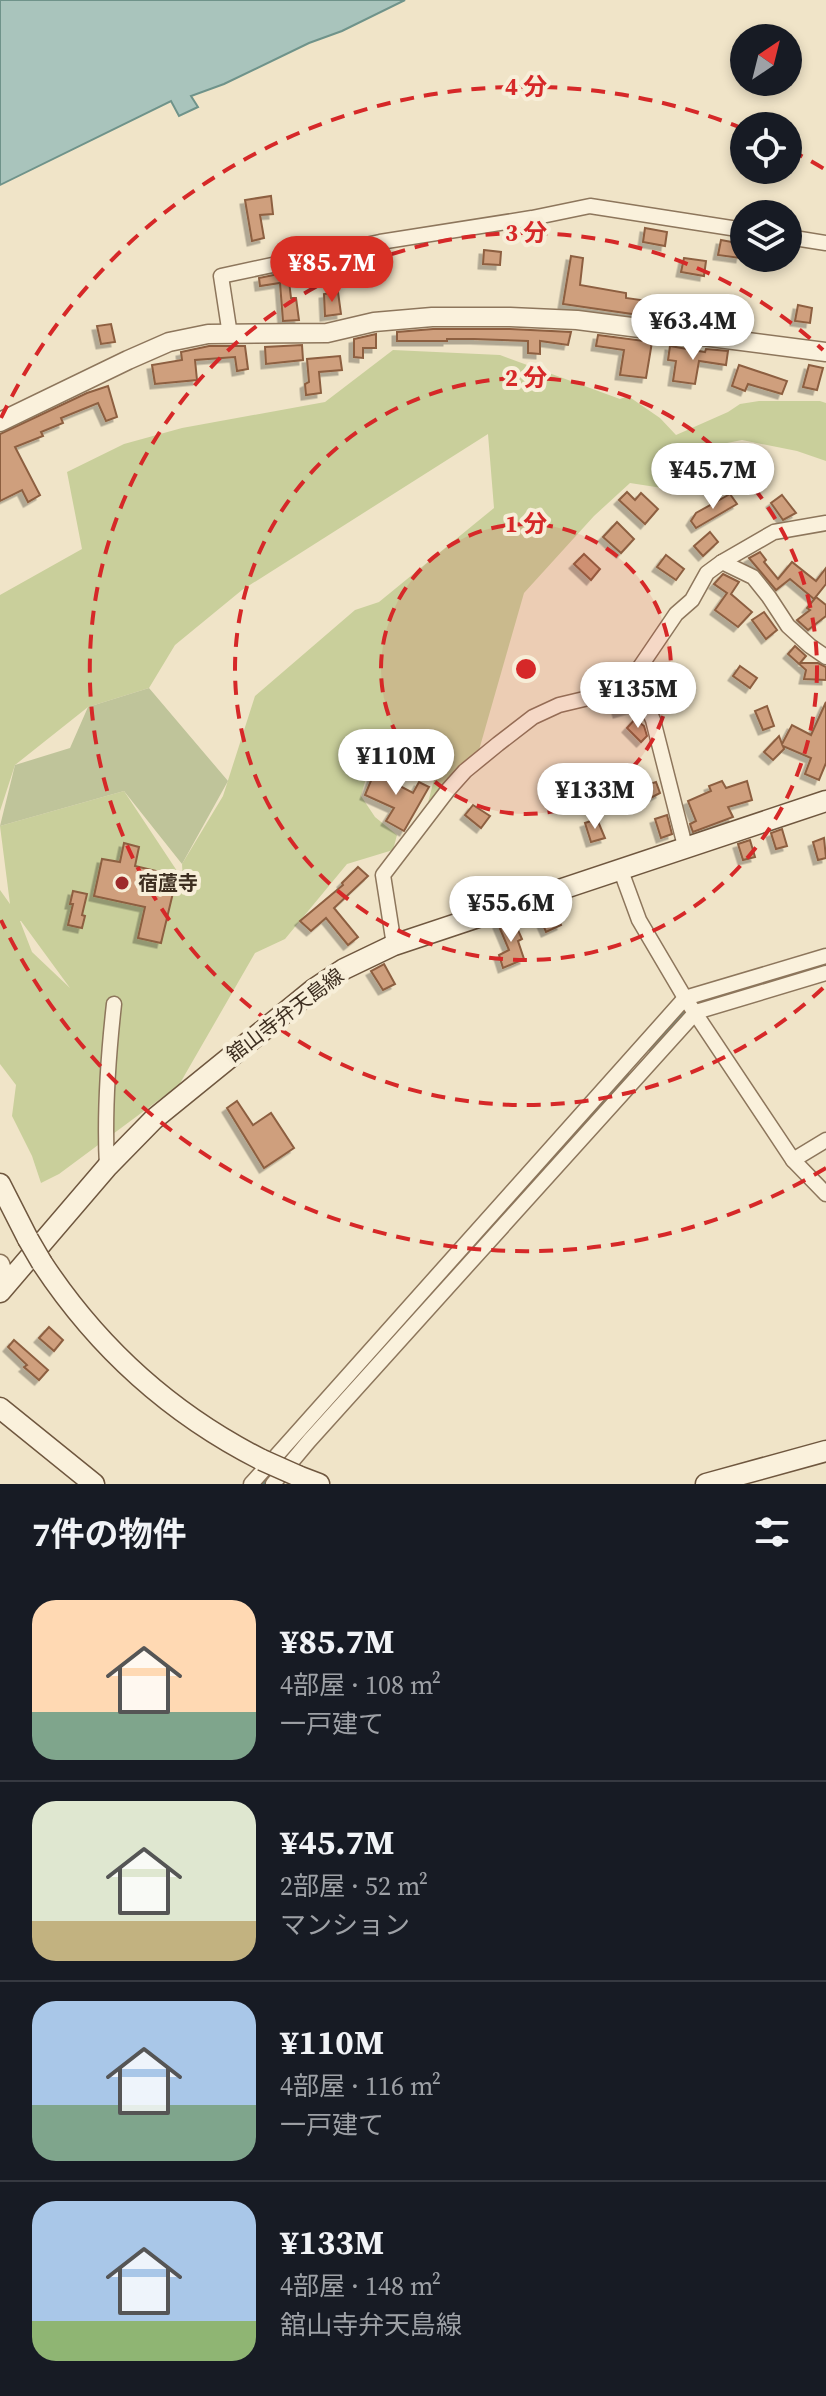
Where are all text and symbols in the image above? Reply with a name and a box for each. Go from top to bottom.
north arrow [730,24,802,96]
map controls [730,24,802,272]
text: 4 分 [505,70,547,103]
button: locate [730,112,802,184]
button: layers [730,200,802,272]
text: 3 分 [505,216,547,249]
pin: ¥85.7M [267,236,397,304]
text: ¥85.7M [288,244,376,280]
pin: ¥63.4M [628,294,758,362]
text: ¥63.4M [649,302,737,338]
text: 2 分 [505,361,547,394]
pin: ¥45.7M [648,443,778,511]
text: ¥45.7M [669,451,757,487]
text: 1 分 [505,507,547,540]
centre of rings [512,655,540,683]
pin: ¥135M [582,662,694,730]
text: ¥135M [598,670,678,706]
pin: ¥110M [340,729,452,797]
text: ¥110M [356,737,436,773]
pin: ¥133M [539,763,651,831]
text: ¥133M [555,771,635,807]
place label: 宿蘆寺 [138,869,198,897]
marker: 宿蘆寺 [113,874,131,892]
pin: ¥55.6M [446,876,576,944]
text: ¥55.6M [467,884,555,920]
street label: 舘山寺弁天島線 [221,962,349,1068]
icon: filters [750,1510,794,1554]
text: 7件の物件 [32,1511,186,1557]
text: ¥85.7M [280,1618,394,1664]
icon: home [96,1632,192,1728]
text: 4部屋 · 108 m² [280,1667,441,1703]
text: 一戸建て [280,1706,384,1742]
text: ¥45.7M [280,1819,394,1865]
icon: home [96,1833,192,1929]
text: 2部屋 · 52 m² [280,1868,428,1904]
text: マンション [280,1907,410,1943]
text: ¥110M [280,2019,384,2065]
icon: home [96,2033,192,2129]
text: 4部屋 · 116 m² [280,2068,441,2104]
text: 一戸建て [280,2107,384,2143]
text: ¥133M [280,2219,384,2265]
icon: home [96,2233,192,2329]
text: 4部屋 · 148 m² [280,2268,441,2304]
text: 舘山寺弁天島線 [280,2307,462,2343]

